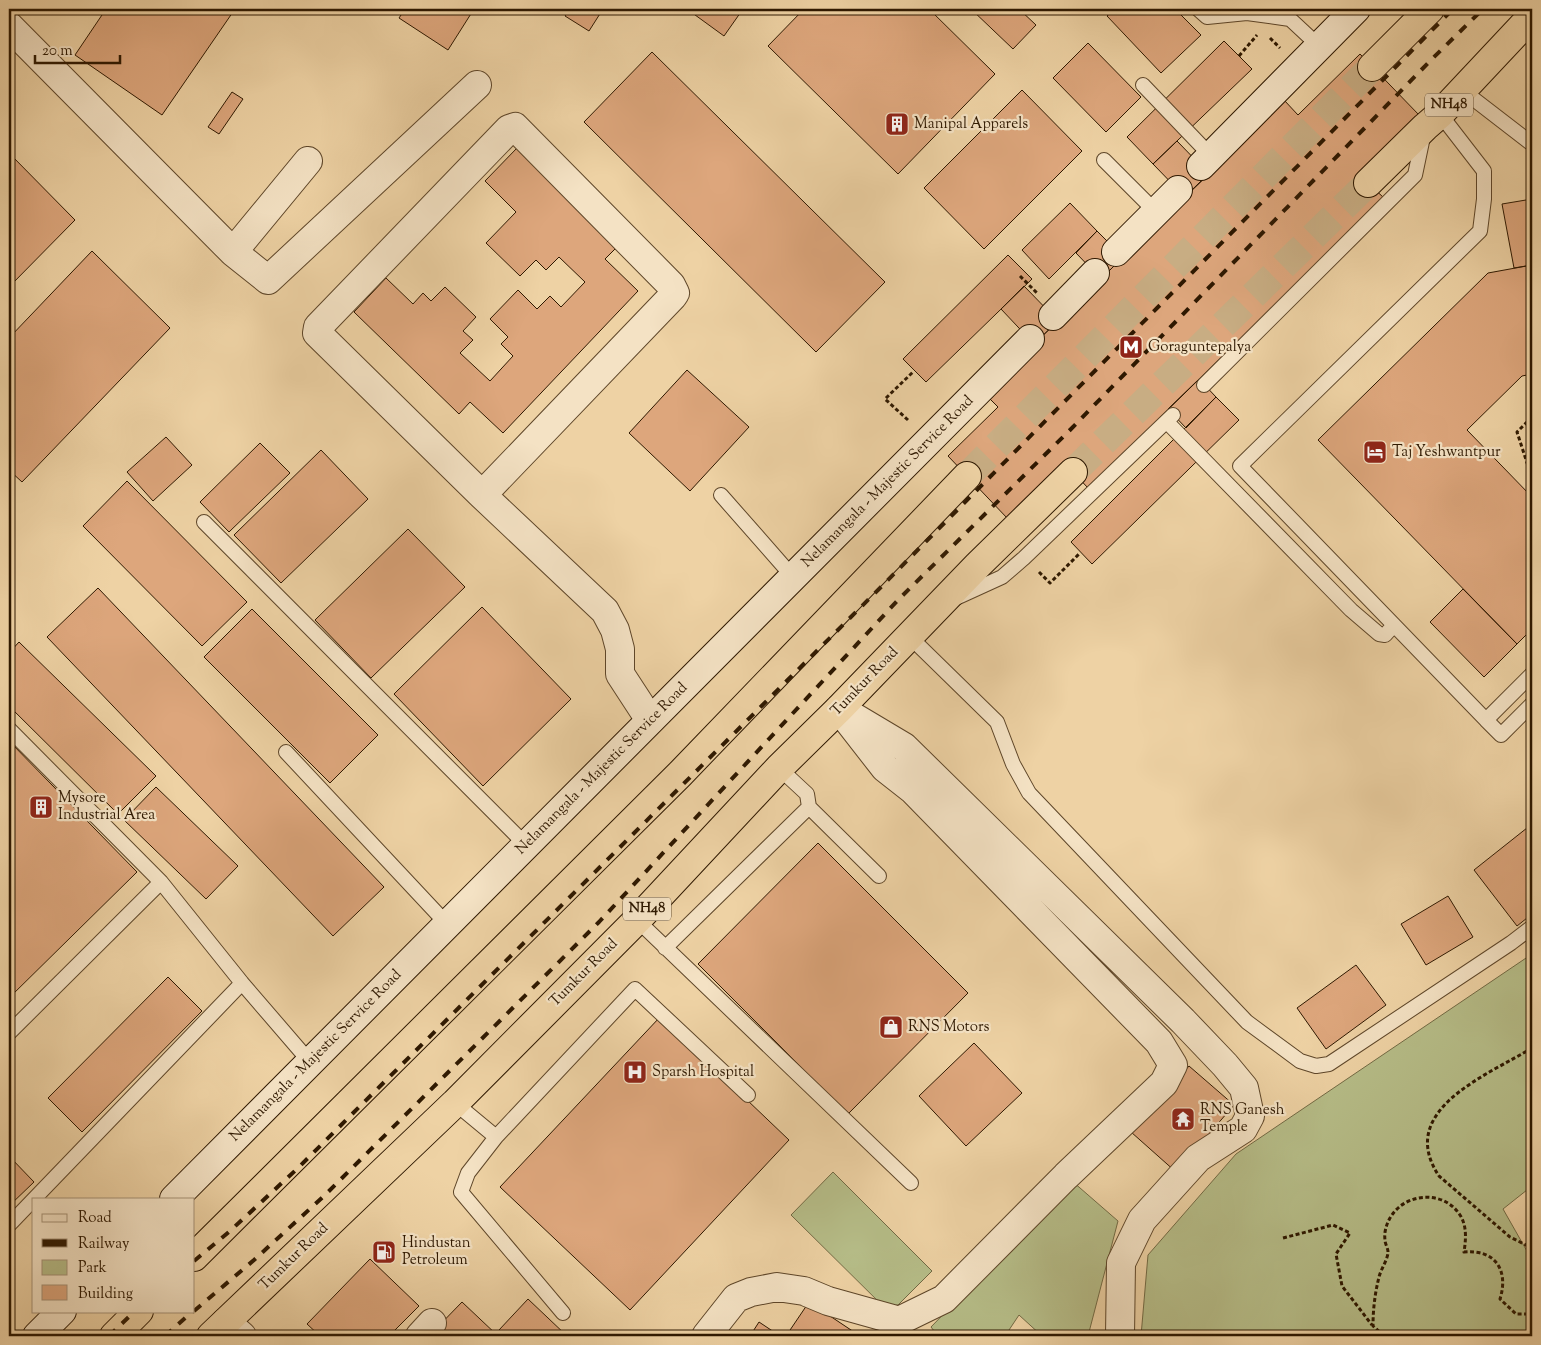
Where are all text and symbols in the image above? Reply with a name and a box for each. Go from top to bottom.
scale bar [35,32,120,64]
text: 20 m [42,41,73,62]
road number: NH48 [1425,94,1473,116]
building icon: Manipal Apparels [884,111,910,137]
place label: Manipal Apparels [914,114,1028,135]
metro station icon: Goraguntepalya [1118,334,1144,360]
place label: Goraguntepalya [1148,337,1251,358]
street label: Nelamangala - Majestic Service Road [797,391,979,573]
hotel icon: Taj Yeshwantpur [1362,439,1388,465]
place label: Taj Yeshwantpur [1392,442,1501,463]
street label: Tumkur Road [826,642,904,721]
street label: Nelamangala - Majestic Service Road [511,678,693,860]
place label: Mysore Industrial Area [58,788,155,826]
building icon: Mysore Industrial Area [28,794,54,820]
road number: NH48 [623,898,671,921]
street label: Tumkur Road [545,934,623,1012]
street label: Nelamangala - Majestic Service Road [225,965,407,1147]
shop icon: RNS Motors [878,1014,904,1040]
place label: RNS Motors [908,1017,990,1038]
hospital icon: Sparsh Hospital [622,1059,648,1085]
place label: Sparsh Hospital [652,1062,754,1083]
place label: RNS Ganesh Temple [1200,1100,1285,1138]
temple icon: RNS Ganesh Temple [1170,1106,1196,1132]
legend [32,1198,195,1312]
text: Road [78,1208,112,1229]
street label: Tumkur Road [255,1218,334,1296]
place label: Hindustan Petroleum [402,1233,471,1271]
text: Railway [78,1234,130,1255]
fuel station icon: Hindustan Petroleum [371,1239,397,1265]
text: Park [78,1258,107,1279]
text: Building [78,1284,133,1305]

